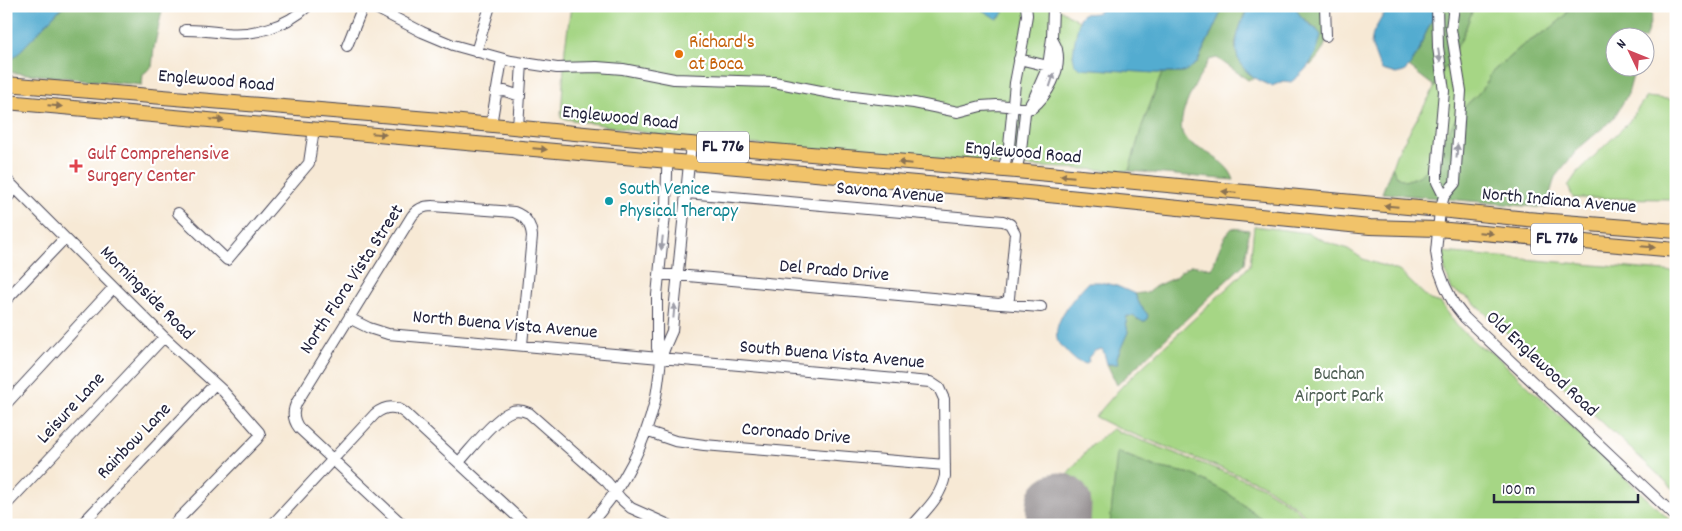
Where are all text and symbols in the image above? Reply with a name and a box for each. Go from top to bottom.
north arrow [1604,28,1654,78]
place label: Richard's at Boca [689,30,755,79]
text: N [1612,35,1632,54]
one-way arrow [1435,47,1443,63]
marker: Richard's at Boca [673,48,685,60]
street label: Englewood Road [157,63,275,101]
one-way arrow [1049,72,1057,87]
street label: Englewood Road [561,99,679,139]
one-way arrow [47,103,63,111]
one-way arrow [209,117,225,125]
one-way arrow [371,131,387,139]
road number: FL 776 [697,132,749,162]
street label: Englewood Road [964,135,1082,173]
place label: Gulf Comprehensive Surgery Center [87,142,229,191]
one-way arrow [1453,143,1461,159]
one-way arrow [533,145,549,153]
one-way arrow [897,158,913,166]
marker: Gulf Comprehensive Surgery Center [69,159,83,173]
one-way arrow [1059,172,1075,180]
street label: Savona Avenue [835,176,945,212]
place label: South Venice Physical Therapy [619,177,738,226]
street label: North Indiana Avenue [1481,182,1637,222]
one-way arrow [1221,187,1237,195]
marker: South Venice Physical Therapy [603,195,615,207]
street label: North Flora Vista Street [294,200,412,360]
one-way arrow [1383,202,1399,210]
road number: FL 776 [1531,223,1583,254]
one-way arrow [1478,229,1494,237]
one-way arrow [658,236,666,252]
street label: Morningside Road [92,240,200,348]
one-way arrow [1640,243,1656,251]
street label: Del Prado Drive [778,254,890,290]
one-way arrow [670,303,678,319]
street label: North Buena Vista Avenue [411,304,599,348]
street label: Old Englewood Road [1479,306,1603,424]
street label: South Buena Vista Avenue [738,334,926,378]
park label: Buchan Airport Park [1295,362,1384,411]
street label: Leisure Lane [32,367,112,451]
street label: Rainbow Lane [91,398,179,486]
street label: Coronado Drive [740,417,852,453]
scale bar [1494,471,1638,503]
text: 100 m [1502,480,1535,502]

